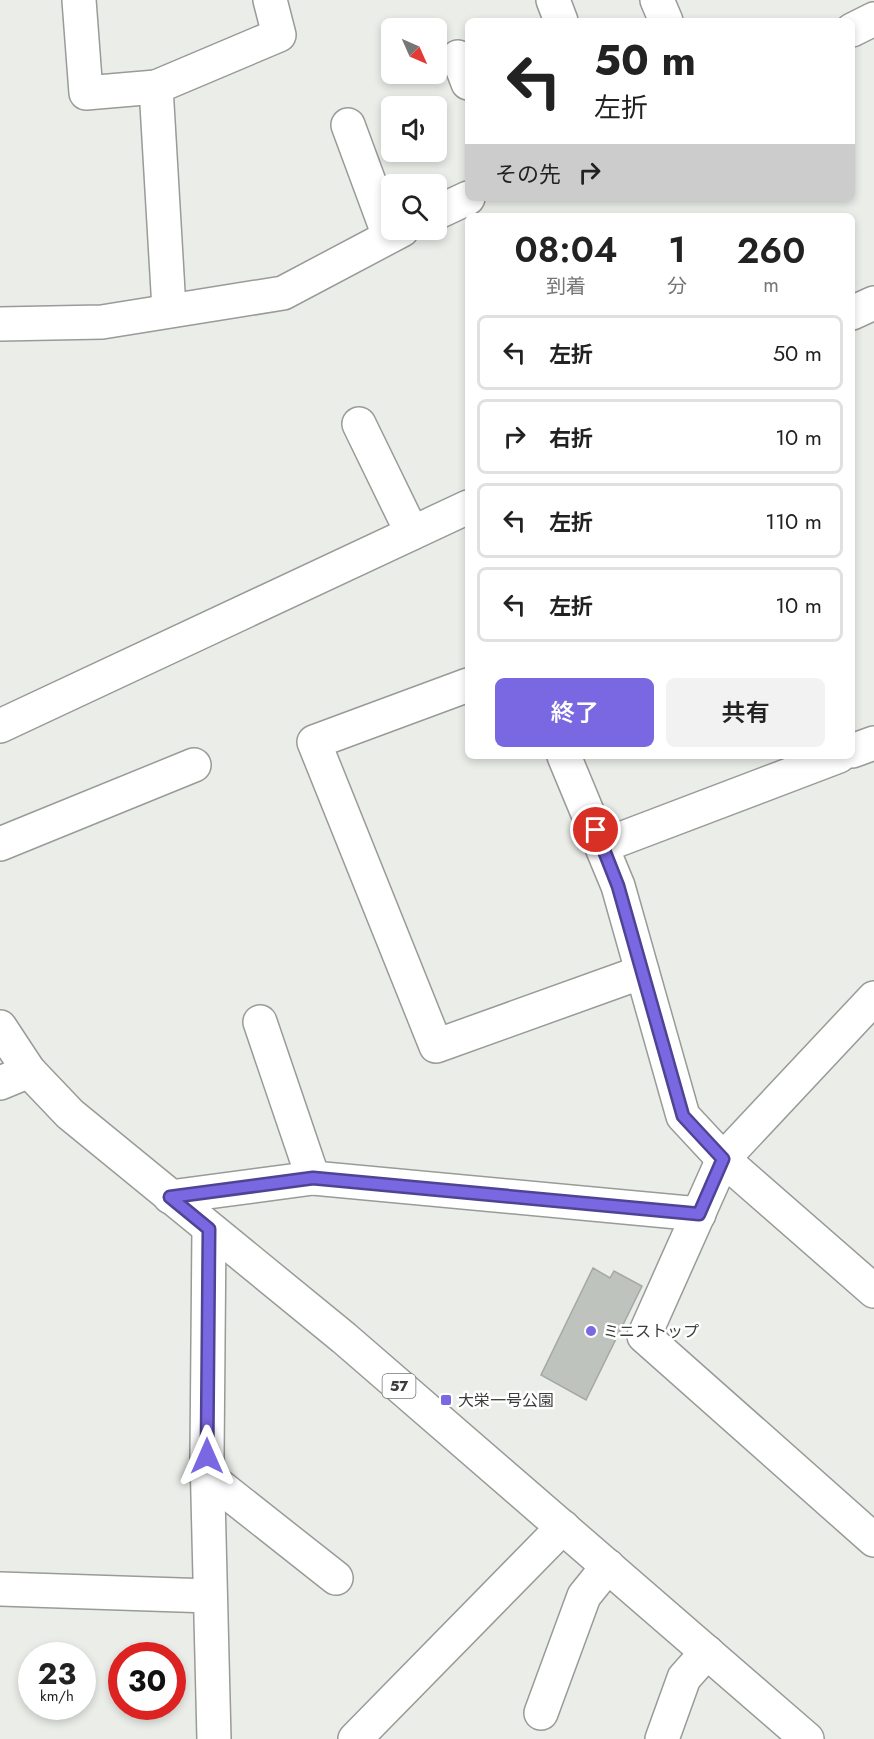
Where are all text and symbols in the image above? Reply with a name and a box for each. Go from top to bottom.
north arrow [381,18,447,84]
map controls [381,18,447,240]
text: 50 m [594,30,696,91]
icon: left [495,42,573,120]
text: 左折 [594,88,648,127]
button: sound [381,96,447,162]
icon: right [573,156,606,189]
text: その先 [495,158,561,190]
button: search [381,174,447,240]
text: 08:04 [515,223,618,275]
text: 1 [668,223,686,275]
text: 260 [737,224,805,276]
text: m [763,271,779,300]
text: 到着 [546,272,586,301]
text: 分 [667,272,687,301]
icon: left [498,336,531,369]
text: 50 m [773,337,822,369]
text: 左折 [549,338,593,370]
icon: right [498,420,531,453]
text: 10 m [775,421,822,453]
text: 右折 [549,422,593,454]
icon: left [498,504,531,537]
text: 110 m [765,505,822,537]
text: 左折 [549,506,593,538]
icon: left [498,588,531,621]
text: 10 m [775,589,822,621]
text: 左折 [549,590,593,622]
button: 終了 [495,678,654,747]
button: 共有 [666,678,825,747]
pin [570,804,621,855]
icon: arrive [579,813,612,846]
place label: ミニストップ [603,1320,699,1343]
marker: ミニストップ [584,1324,598,1338]
road number: 57 [382,1374,416,1398]
place label: 大栄一号公園 [458,1389,554,1412]
marker: 大栄一号公園 [439,1393,453,1407]
position arrow [175,1424,239,1488]
speed limit sign: 30 [108,1642,186,1720]
text: 23 [38,1652,76,1695]
text: km/h [40,1685,74,1707]

